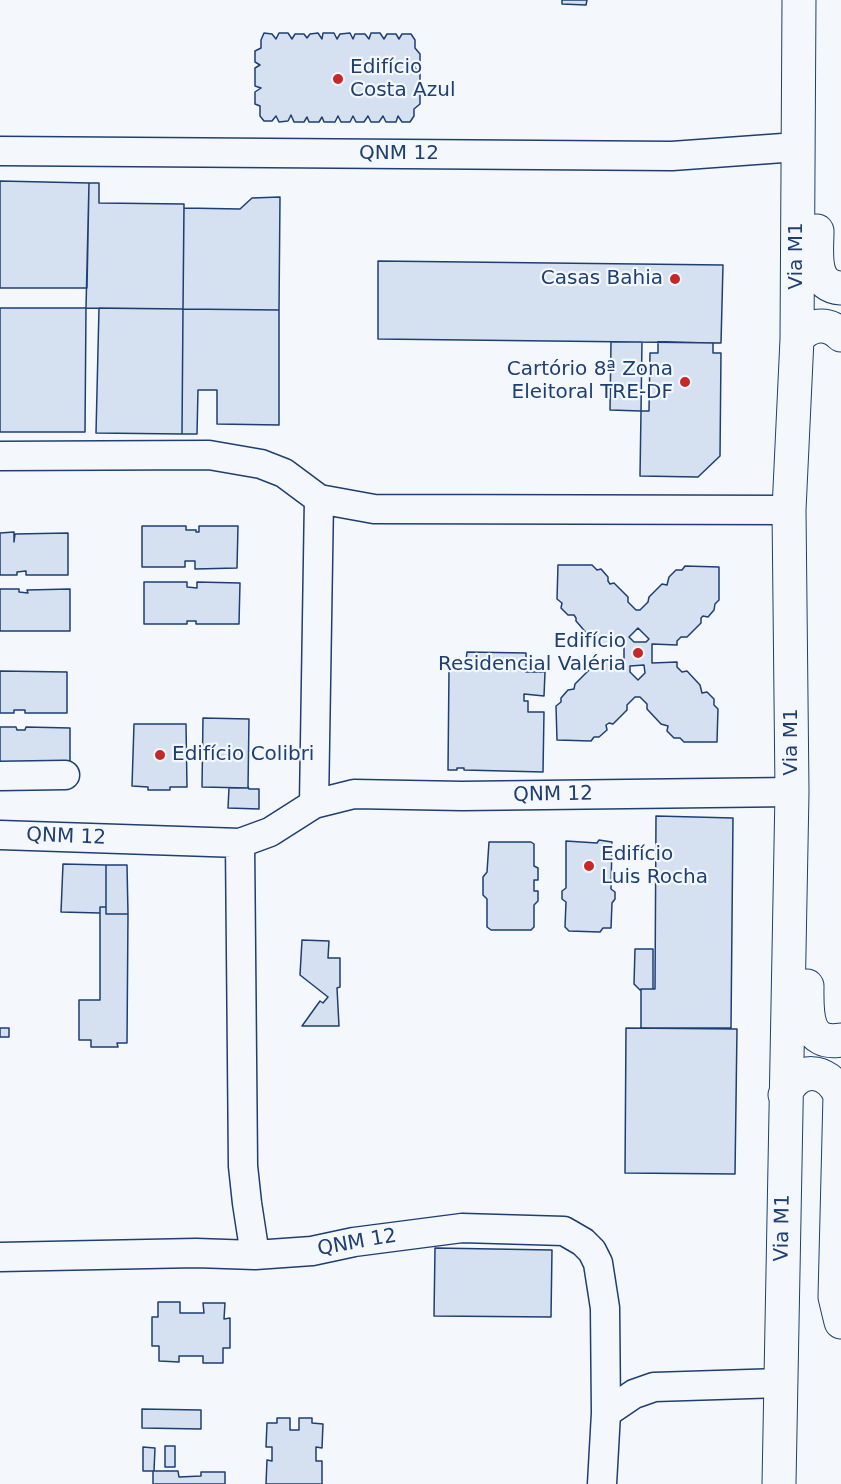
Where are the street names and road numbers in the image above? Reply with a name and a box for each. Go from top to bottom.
street label: QNM 12 [359,142,439,166]
street label: Via M1 [785,222,809,290]
street label: Via M1 [780,708,804,776]
street label: QNM 12 [513,782,593,808]
street label: QNM 12 [26,824,106,850]
street label: Via M1 [770,1194,796,1262]
street label: QNM 12 [316,1224,398,1262]

